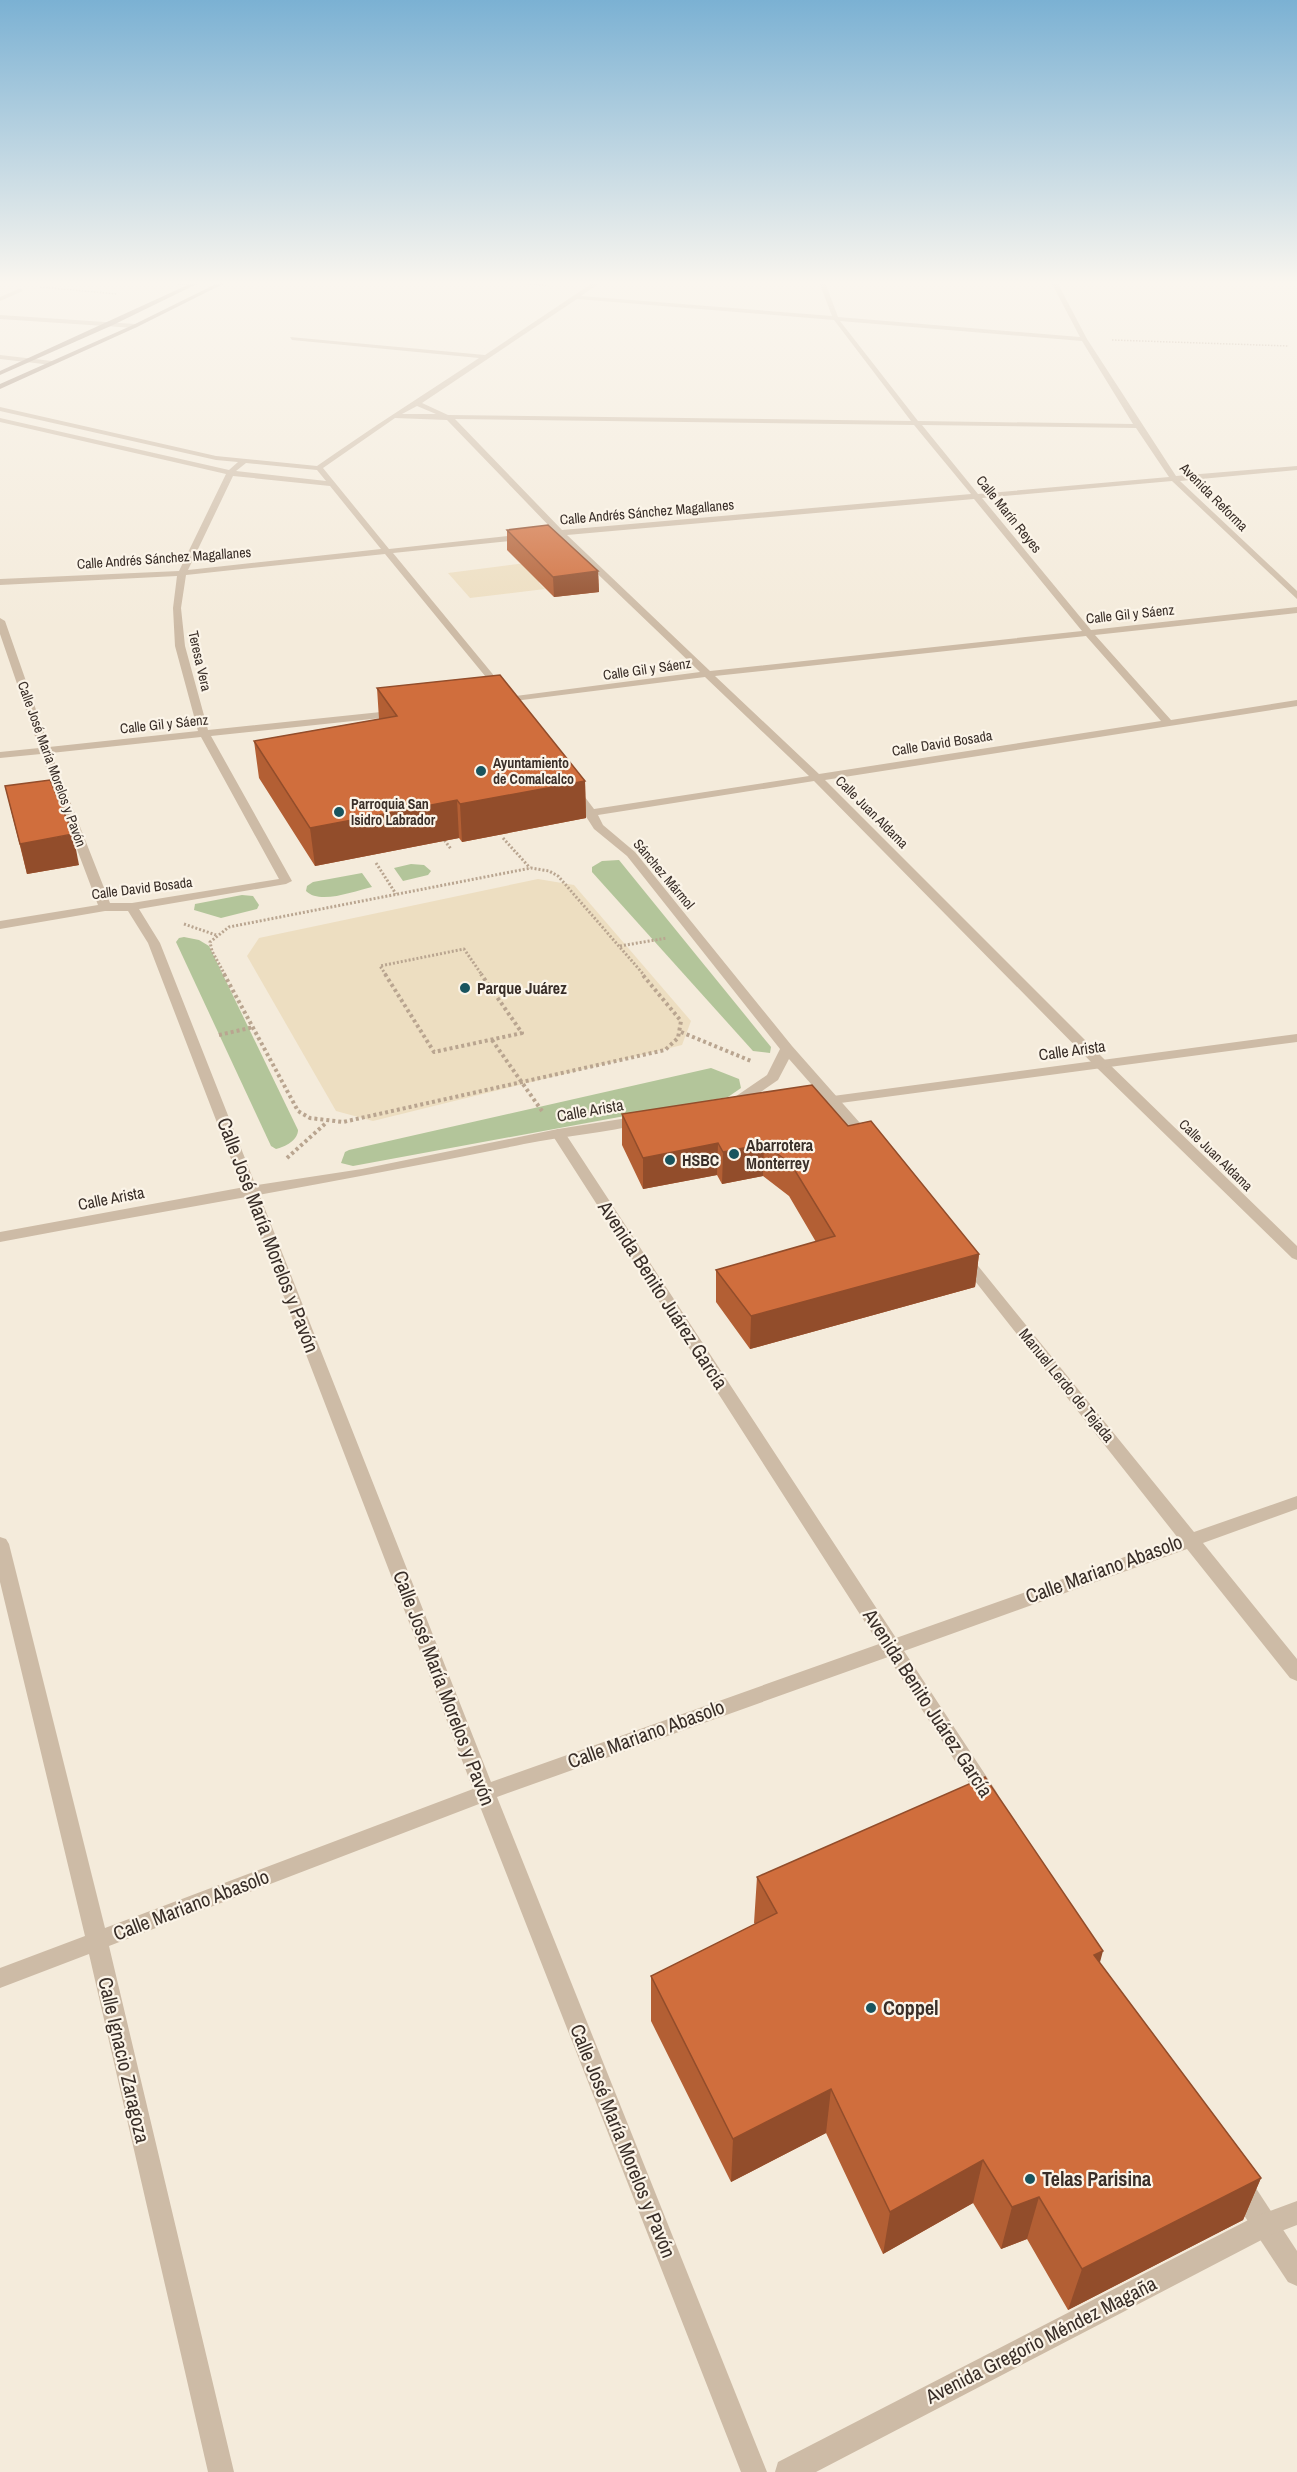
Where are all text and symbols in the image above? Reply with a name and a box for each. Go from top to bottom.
street label: Avenida Reforma [1175,458,1252,535]
street label: Calle Marín Reyes [972,472,1046,557]
street label: Calle Andrés Sánchez Magallanes [559,495,735,529]
street label: Calle Andrés Sánchez Magallanes [76,543,252,573]
street label: Calle Gil y Sáenz [1085,600,1175,628]
street label: Teresa Vera [184,629,216,693]
street label: Calle Gil y Sáenz [602,654,692,684]
street label: Calle José María Morelos y Pavón [14,679,90,849]
street label: Calle Gil y Sáenz [119,710,209,738]
street label: Calle David Bosada [890,726,994,760]
place label: Ayuntamiento de Comalcalco [493,754,574,788]
marker: Ayuntamiento de Comalcalco [474,764,488,778]
street label: Calle Juan Aldama [832,772,913,853]
place label: Parroquia San Isidro Labrador [351,795,436,829]
marker: Parroquia San Isidro Labrador [332,805,346,819]
street label: Sánchez Mármol [629,835,699,913]
street label: Calle David Bosada [91,873,194,903]
place label: Parque Juárez [477,977,567,999]
marker: Parque Juárez [458,981,472,995]
street label: Calle Arista [1037,1034,1107,1066]
street label: Calle Arista [555,1093,626,1127]
street label: Calle José María Morelos y Pavón [211,1113,326,1356]
street label: Calle Juan Aldama [1175,1115,1257,1195]
place label: Abarrotera Monterrey [746,1134,814,1174]
marker: Abarrotera Monterrey [727,1147,741,1161]
place label: HSBC [682,1149,719,1171]
marker: HSBC [663,1153,677,1167]
street label: Calle Arista [76,1181,147,1215]
street label: Avenida Benito Juárez García [592,1195,735,1394]
street label: Manuel Lerdo de Tejada [1014,1323,1120,1447]
street label: Calle Mariano Abasolo [1022,1528,1186,1609]
street label: Calle José María Morelos y Pavón [387,1566,502,1809]
street label: Avenida Benito Juárez García [857,1603,1000,1802]
street label: Calle Mariano Abasolo [564,1693,728,1774]
street label: Calle Mariano Abasolo [109,1862,273,1947]
street label: Calle Ignacio Zaragoza [92,1974,157,2146]
place label: Coppel [883,1994,939,2021]
marker: Coppel [864,2001,878,2015]
street label: Calle José María Morelos y Pavón [564,2020,683,2262]
place label: Telas Parisina [1042,2165,1151,2192]
marker: Telas Parisina [1023,2172,1037,2186]
street label: Avenida Gregorio Méndez Magaña [920,2269,1161,2410]

